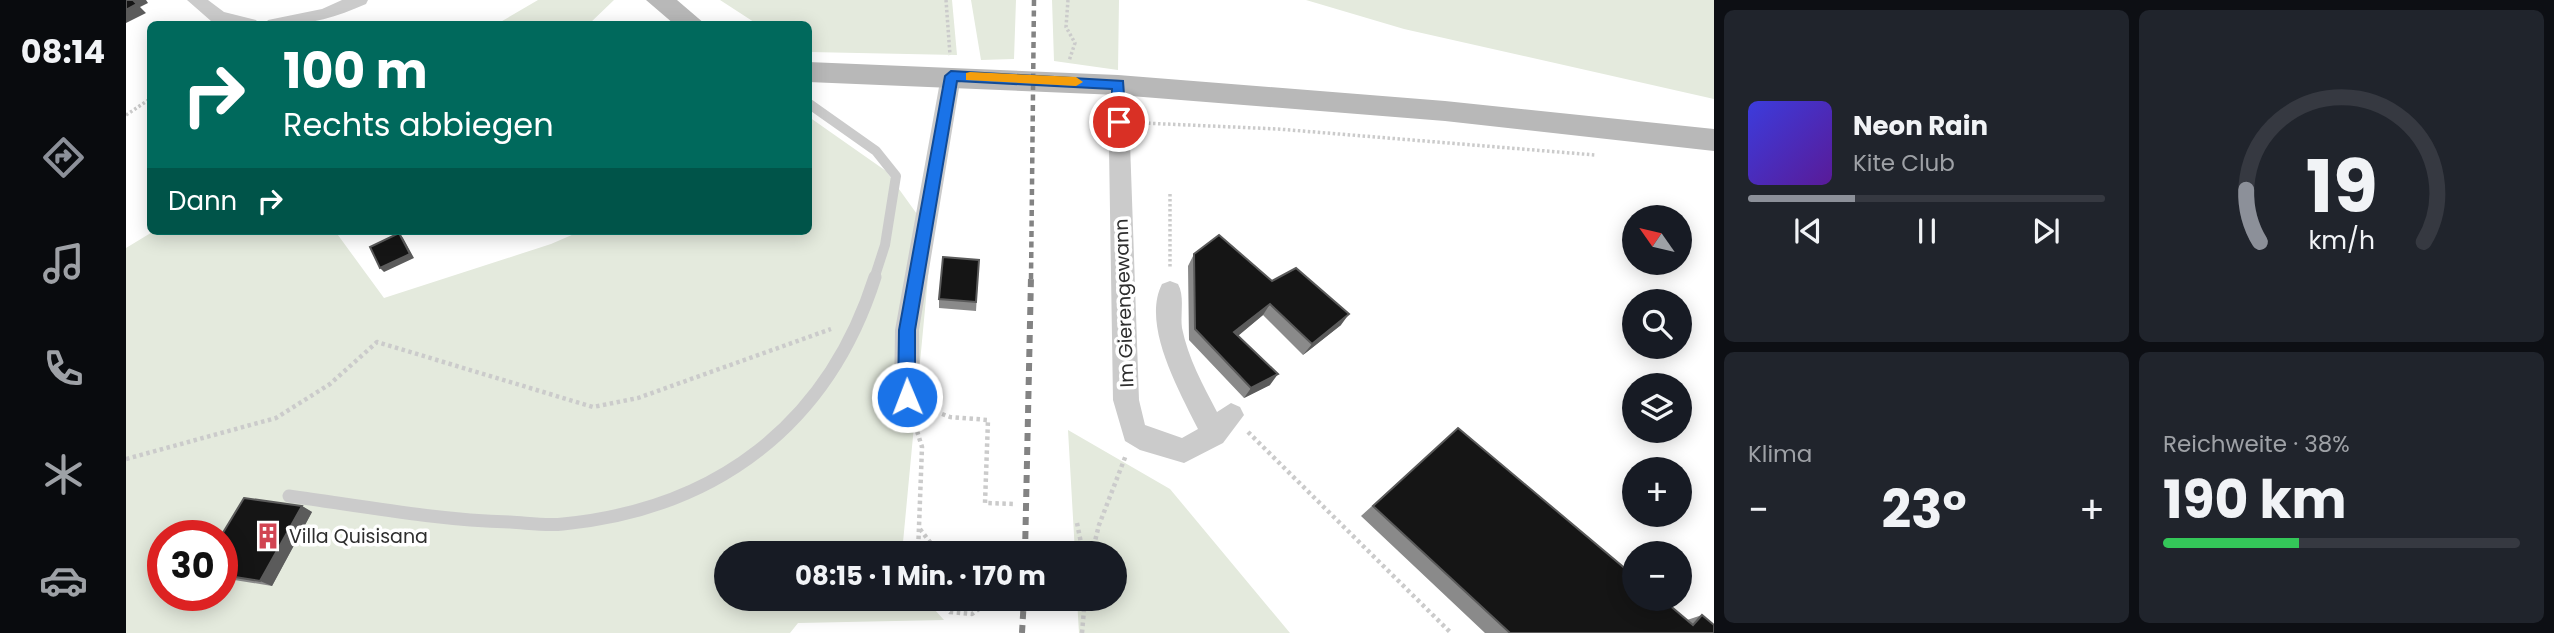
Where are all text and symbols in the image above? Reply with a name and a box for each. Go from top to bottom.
text: 08:14 [21,29,105,74]
text: 100 m [283,37,428,105]
icon: right [168,49,259,140]
pin [1089,92,1149,152]
text: Rechts abbiegen [283,102,554,147]
icon: arrive [1100,103,1138,141]
text: Neon Rain [1853,108,1988,144]
icon: directions [39,133,88,182]
text: 19 [2305,136,2378,237]
text: Kite Club [1853,147,1955,179]
icon: right [251,182,289,220]
text: Dann [168,183,237,219]
north arrow [1622,205,1692,275]
map controls [1622,205,1692,611]
icon: previous [1789,212,1827,250]
icon: pause [1908,212,1946,250]
icon: next [2027,212,2065,250]
street label: Im Gierengewann [1108,218,1140,388]
text: km/h [2308,223,2375,258]
icon: music [39,239,88,288]
button: search [1622,289,1692,359]
icon: phone [39,344,88,393]
position arrow [870,360,944,434]
button: layers [1622,373,1692,443]
text: Reichweite · 38% [2163,428,2350,460]
text: Klima [1748,438,1812,470]
icon: climate [39,450,88,499]
button: + [1622,457,1692,527]
text: 190 km [2163,463,2347,536]
text: 23° [1881,473,1967,546]
text: − [1748,483,1769,536]
text: + [2079,483,2105,536]
speed limit sign: 30 [147,520,238,611]
building icon: Villa Quisisana [253,521,283,551]
place label: Villa Quisisana [289,523,428,550]
button: − [1622,541,1692,611]
icon: car [39,556,88,605]
text: 08:15 · 1 Min. · 170 m [795,558,1046,594]

